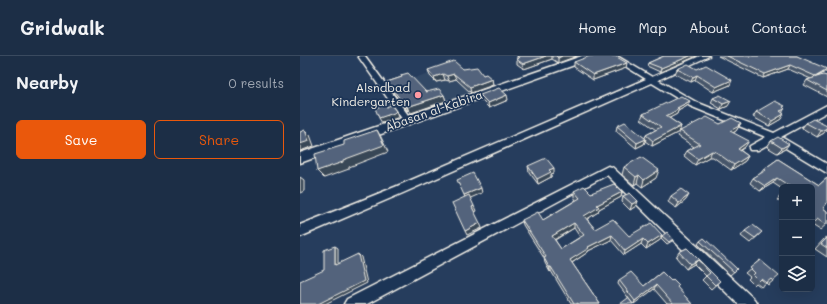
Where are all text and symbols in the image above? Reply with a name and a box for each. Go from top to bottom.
text: Gridwalk [20,15,105,40]
text: Home [578,18,616,37]
text: Map [638,18,667,37]
text: About [689,18,730,37]
text: Contact [752,18,807,37]
text: Nearby [16,71,78,93]
text: 0 results [229,74,284,91]
place label: Alsndbad Kindergarten [332,79,410,109]
street label: Abasan al-Kabira [383,86,485,134]
marker: Alsndbad Kindergarten [413,90,423,100]
button: Save [16,120,146,159]
button: Share [154,120,284,159]
map controls [779,184,815,292]
button: + [779,184,815,220]
button: − [779,220,815,256]
button: layers [779,256,815,292]

